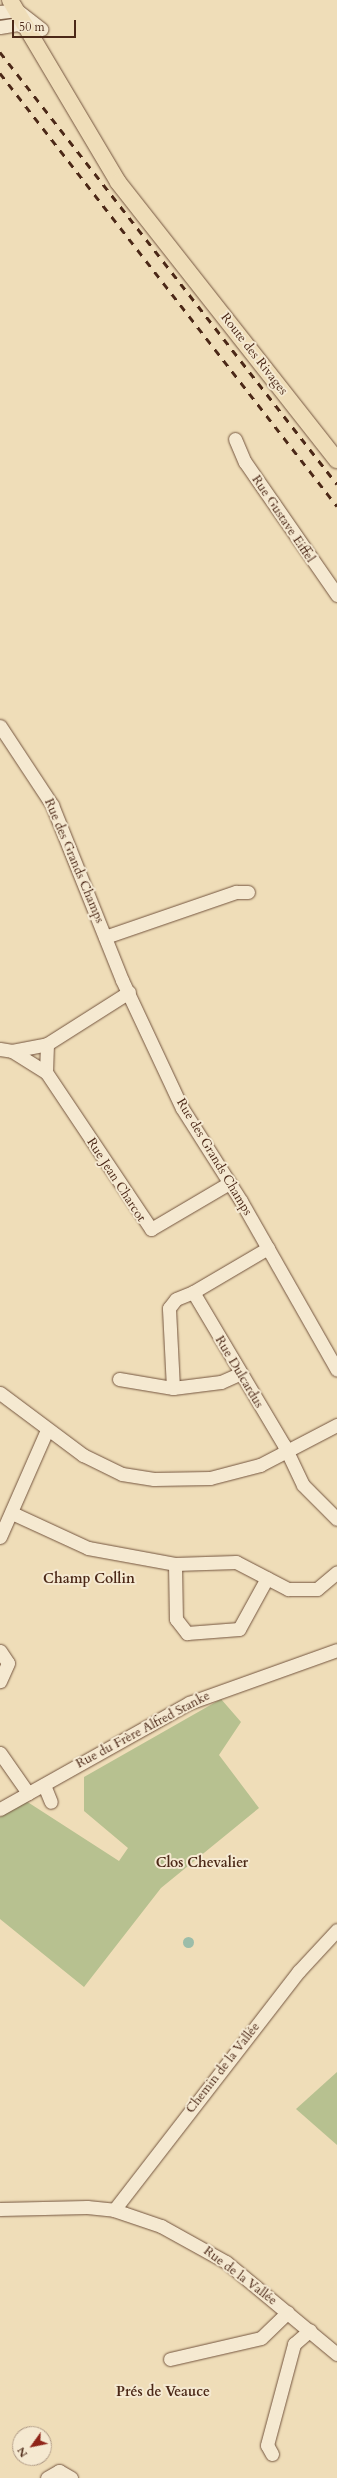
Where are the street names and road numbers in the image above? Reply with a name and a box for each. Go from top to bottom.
street label: Route des Rivages [217,310,291,398]
street label: Rue Gustave Eiffel [248,472,318,566]
street label: Rue des Grands Champs [41,796,107,926]
street label: Rue des Grands Champs [173,1096,255,1218]
street label: Rue Jean Charcot [83,1135,149,1225]
street label: Rue Dulcardus [211,1333,267,1411]
street label: Rue du Frère Alfred Stanke [73,1688,213,1772]
street label: Chemin de la Vallée [183,2020,263,2116]
street label: Rue de la Vallée [200,2243,280,2309]

